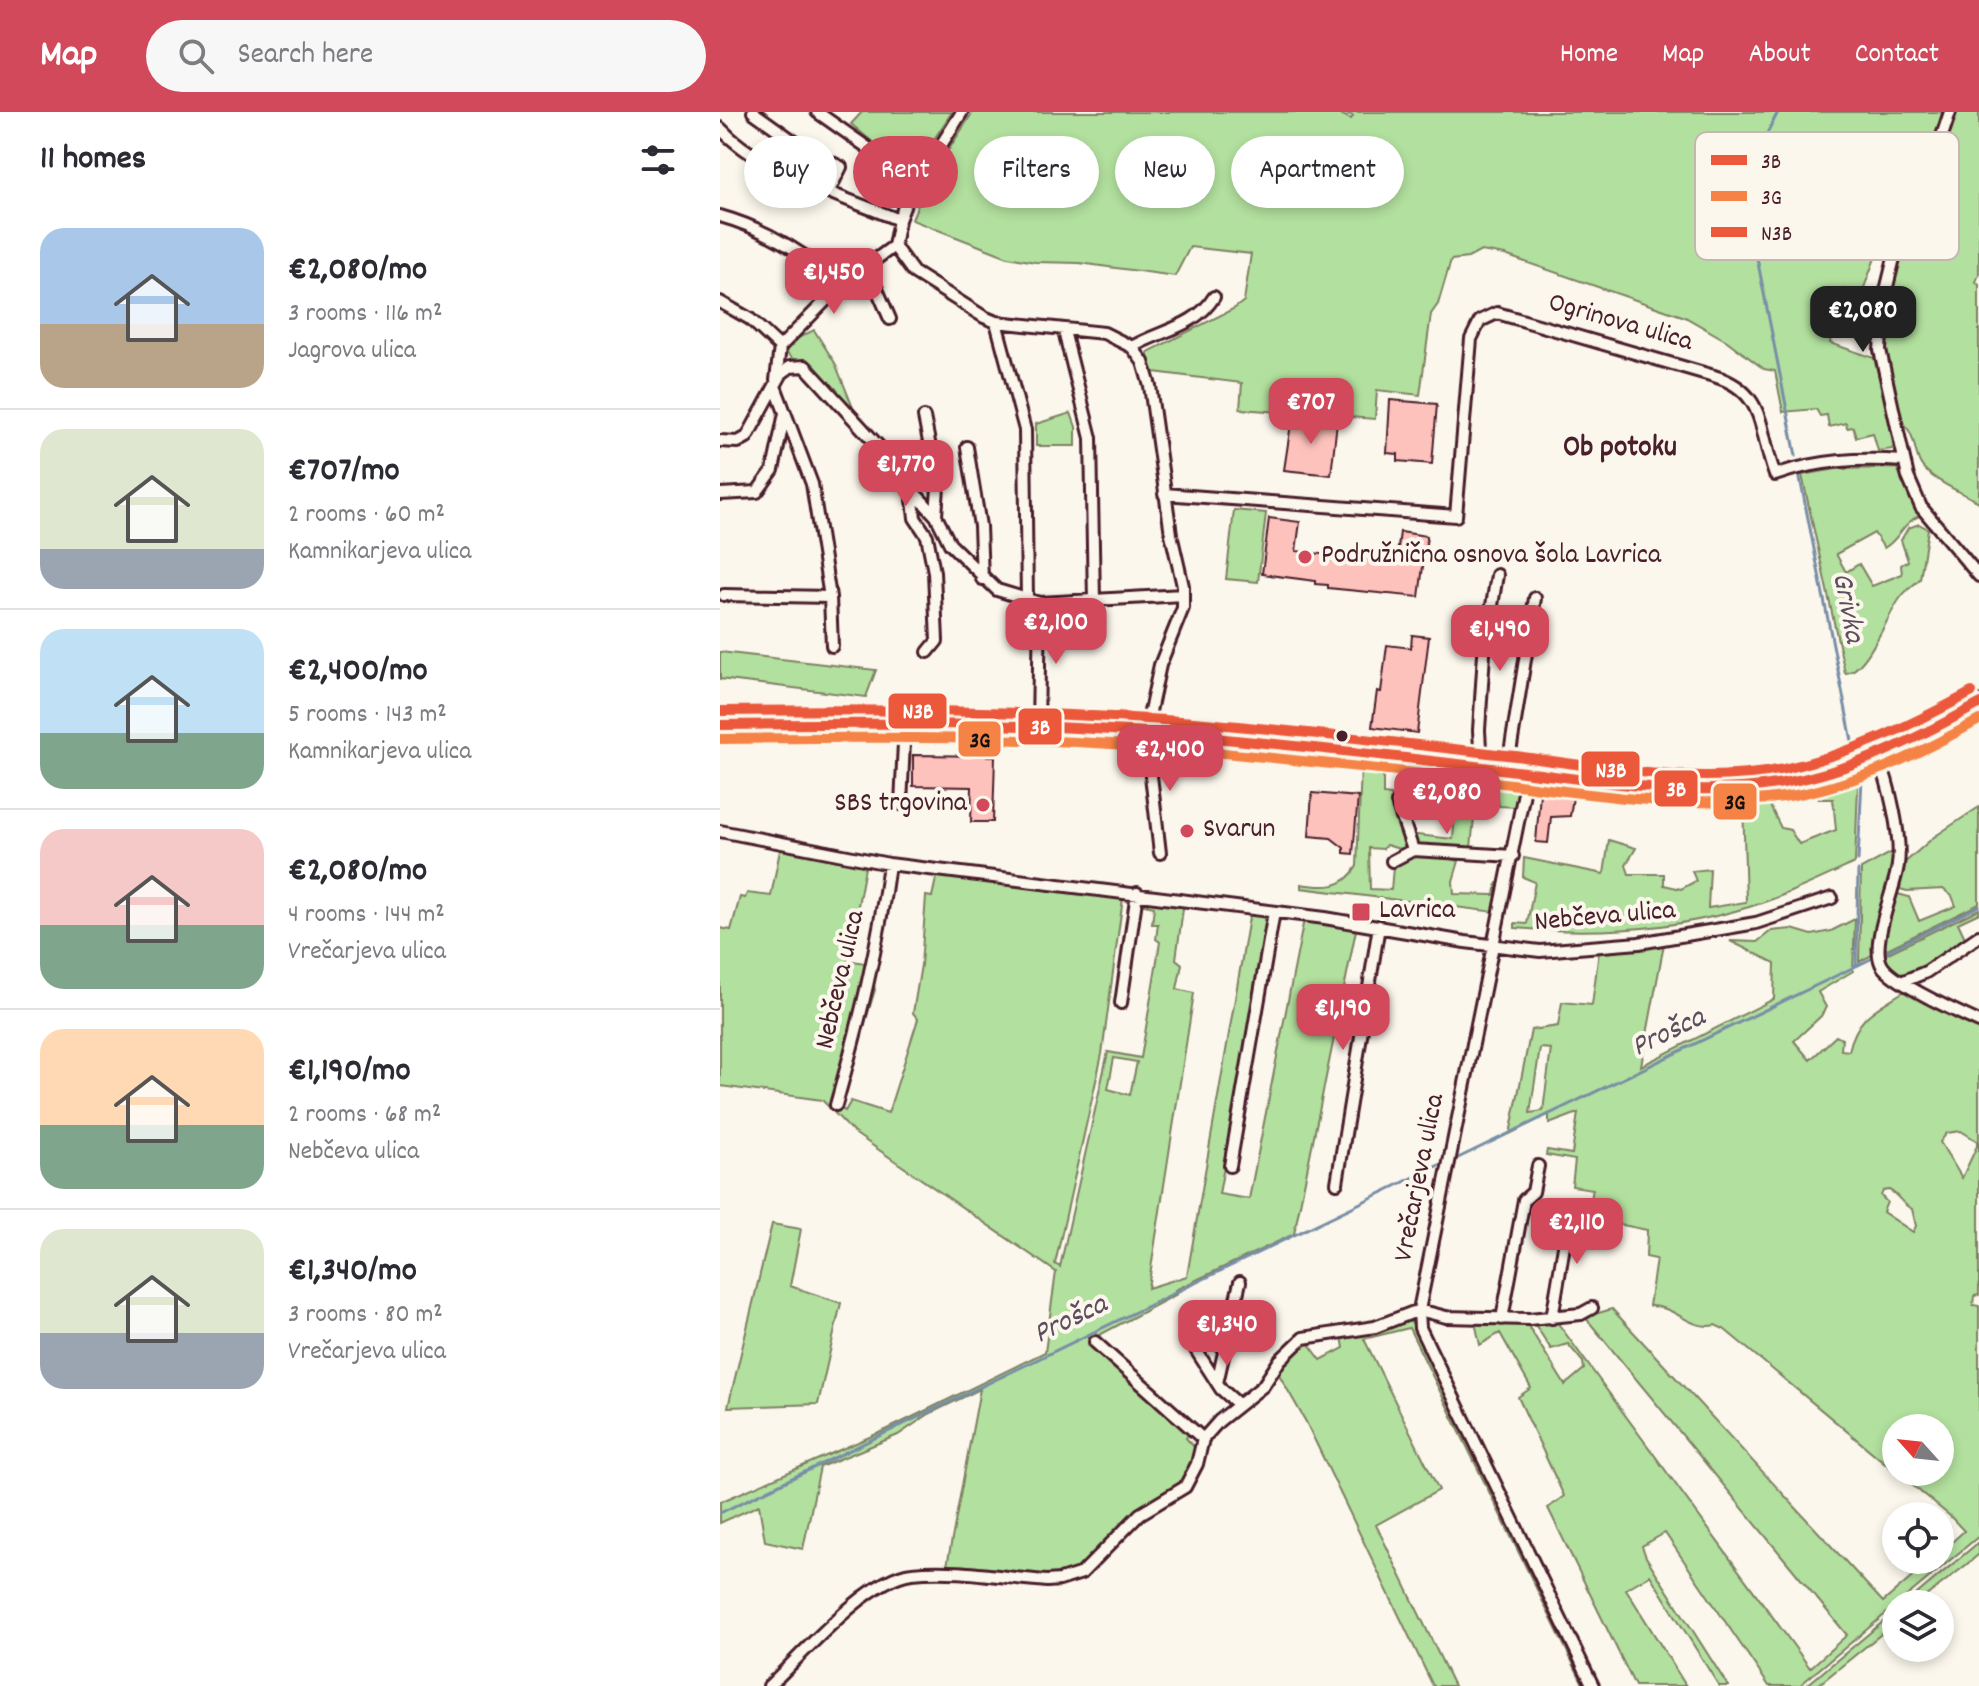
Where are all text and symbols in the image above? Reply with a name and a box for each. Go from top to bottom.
search box [146,20,706,92]
text: Map [40,29,98,84]
icon: search [174,34,218,78]
text: Search here [238,35,373,78]
text: Home [1560,36,1618,76]
text: Map [1662,36,1704,76]
text: About [1748,36,1811,76]
text: Contact [1855,36,1939,76]
legend [1695,132,1959,260]
text: 11 homes [40,136,146,185]
chip: Buy [744,136,837,208]
chip: Rent [853,136,958,208]
chip: Filters [974,136,1099,208]
chip: New [1115,136,1215,208]
chip: Apartment [1231,136,1404,208]
icon: filters [636,138,680,182]
text: 3B [1761,148,1781,179]
text: 3G [1761,184,1782,215]
text: N3B [1761,220,1792,251]
text: €2,080/mo [288,247,427,296]
pin: €1,450 [769,248,899,316]
text: €1,450 [803,255,865,292]
icon: home [104,260,200,356]
street label: Ogrinova ulica [1543,284,1698,364]
pin: €2,080 [1798,286,1928,354]
text: €2,080 [1828,293,1898,330]
text: 3 rooms · 116 m² [288,296,442,333]
text: Jagrova ulica [288,333,416,370]
pin: €707 [1264,378,1358,446]
text: €707 [1287,385,1335,422]
district label: Ob potoku [1563,428,1677,471]
pin: €1,770 [841,440,971,508]
text: €1,770 [876,447,936,484]
text: €707/mo [288,448,400,497]
icon: home [104,461,200,557]
text: 2 rooms · 60 m² [288,497,445,534]
text: Kamnikarjeva ulica [288,534,471,571]
place label: Podružnična osnova šola Lavrica [1321,537,1662,577]
marker: Podružnična osnova šola Lavrica [1296,548,1314,566]
water label: Grivka [1818,569,1874,649]
pin: €2,100 [991,598,1121,666]
text: €2,100 [1024,605,1088,642]
pin: €1,490 [1435,605,1565,673]
text: €1,490 [1469,612,1531,649]
text: €2,400/mo [288,648,428,697]
icon: home [104,661,200,757]
line badge: N3B [887,692,948,730]
text: 5 rooms · 143 m² [288,697,447,734]
text: N3B [902,698,934,729]
line badge: 3B [1017,707,1063,746]
text: 3B [1030,714,1050,745]
line badge: 3G [957,720,1002,758]
pin: €2,400 [1105,725,1235,793]
text: 3G [970,727,990,758]
unlabelled marker [1334,728,1350,744]
text: €2,400 [1135,732,1205,769]
text: Kamnikarjeva ulica [288,734,471,771]
line badge: N3B [1580,750,1641,788]
text: N3B [1595,757,1627,788]
pin: €2,080 [1382,768,1512,836]
line badge: 3B [1653,769,1699,808]
text: €2,080 [1412,775,1482,812]
text: 3B [1666,776,1686,807]
line badge: 3G [1712,782,1758,821]
place label: SBS trgovina [834,785,968,825]
text: 3G [1725,789,1745,820]
marker: SBS trgovina [974,796,992,814]
place label: Svarun [1203,811,1276,851]
marker: Svarun [1178,822,1196,840]
text: €2,080/mo [288,848,427,897]
icon: home [104,861,200,957]
place label: Lavrica [1379,892,1456,932]
street label: Nebčeva ulica [1533,892,1678,944]
text: 4 rooms · 144 m² [288,897,445,934]
marker: Lavrica [1350,901,1372,923]
street label: Nebčeva ulica [807,906,878,1053]
text: Vrečarjeva ulica [288,934,446,971]
pin: €1,190 [1278,984,1408,1052]
text: €1,190 [1315,991,1371,1028]
water label: Prošca [1625,997,1715,1070]
text: €1,190/mo [288,1048,411,1097]
icon: home [104,1061,200,1157]
street label: Vrečarjeva ulica [1385,1090,1457,1265]
text: 2 rooms · 68 m² [288,1097,441,1134]
text: Nebčeva ulica [288,1134,419,1171]
pin: €2,110 [1512,1198,1642,1266]
text: €2,110 [1549,1205,1605,1242]
text: €1,340/mo [288,1248,417,1297]
icon: home [104,1261,200,1357]
water label: Prošca [1027,1284,1117,1357]
text: 3 rooms · 80 m² [288,1297,443,1334]
pin: €1,340 [1162,1300,1292,1368]
text: €1,340 [1196,1307,1258,1344]
text: Vrečarjeva ulica [288,1334,446,1371]
north arrow [1882,1414,1954,1486]
map controls [1882,1414,1954,1662]
button: locate [1882,1502,1954,1574]
button: layers [1882,1590,1954,1662]

